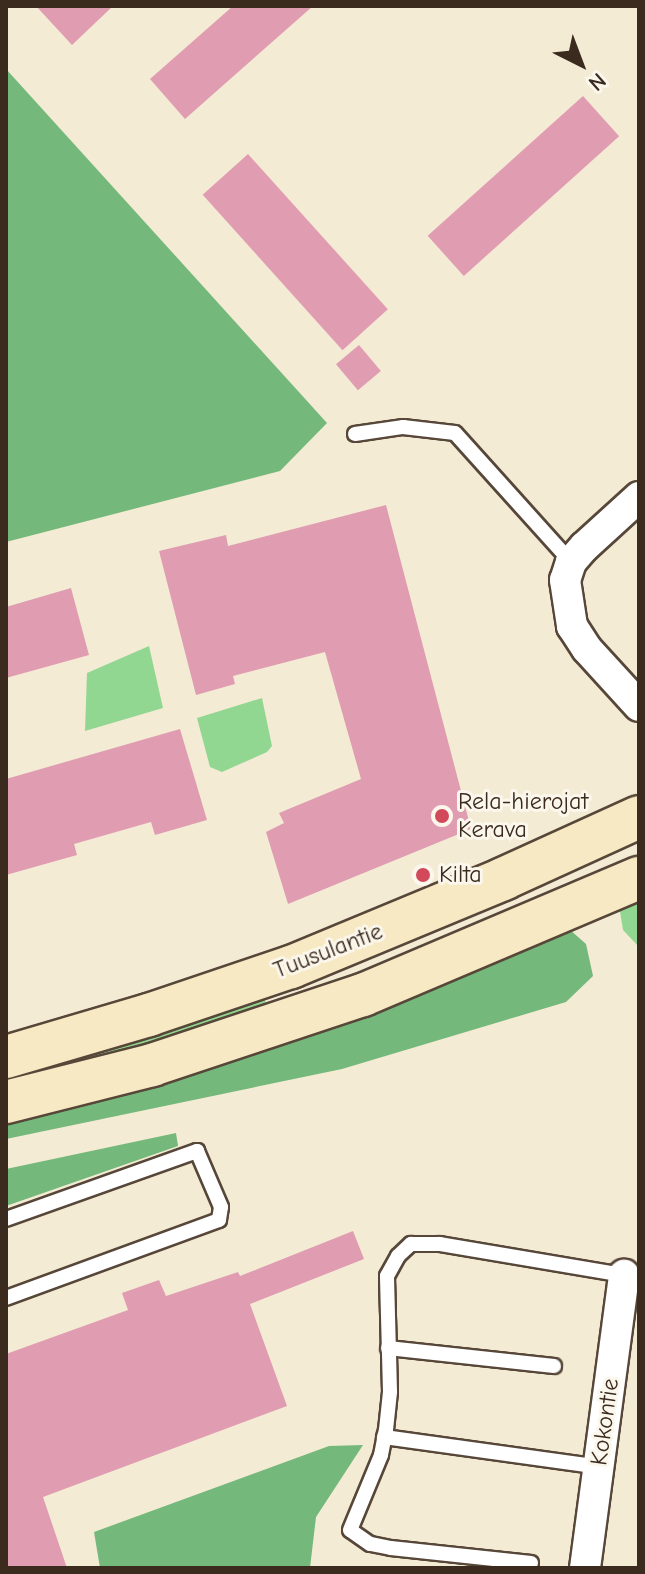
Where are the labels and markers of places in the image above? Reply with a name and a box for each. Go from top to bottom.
place label: Rela-hierojat Kerava [458,788,588,844]
marker: Rela-hierojat Kerava [433,807,451,825]
place label: Kilta [439,861,482,889]
marker: Kilta [414,866,432,884]

